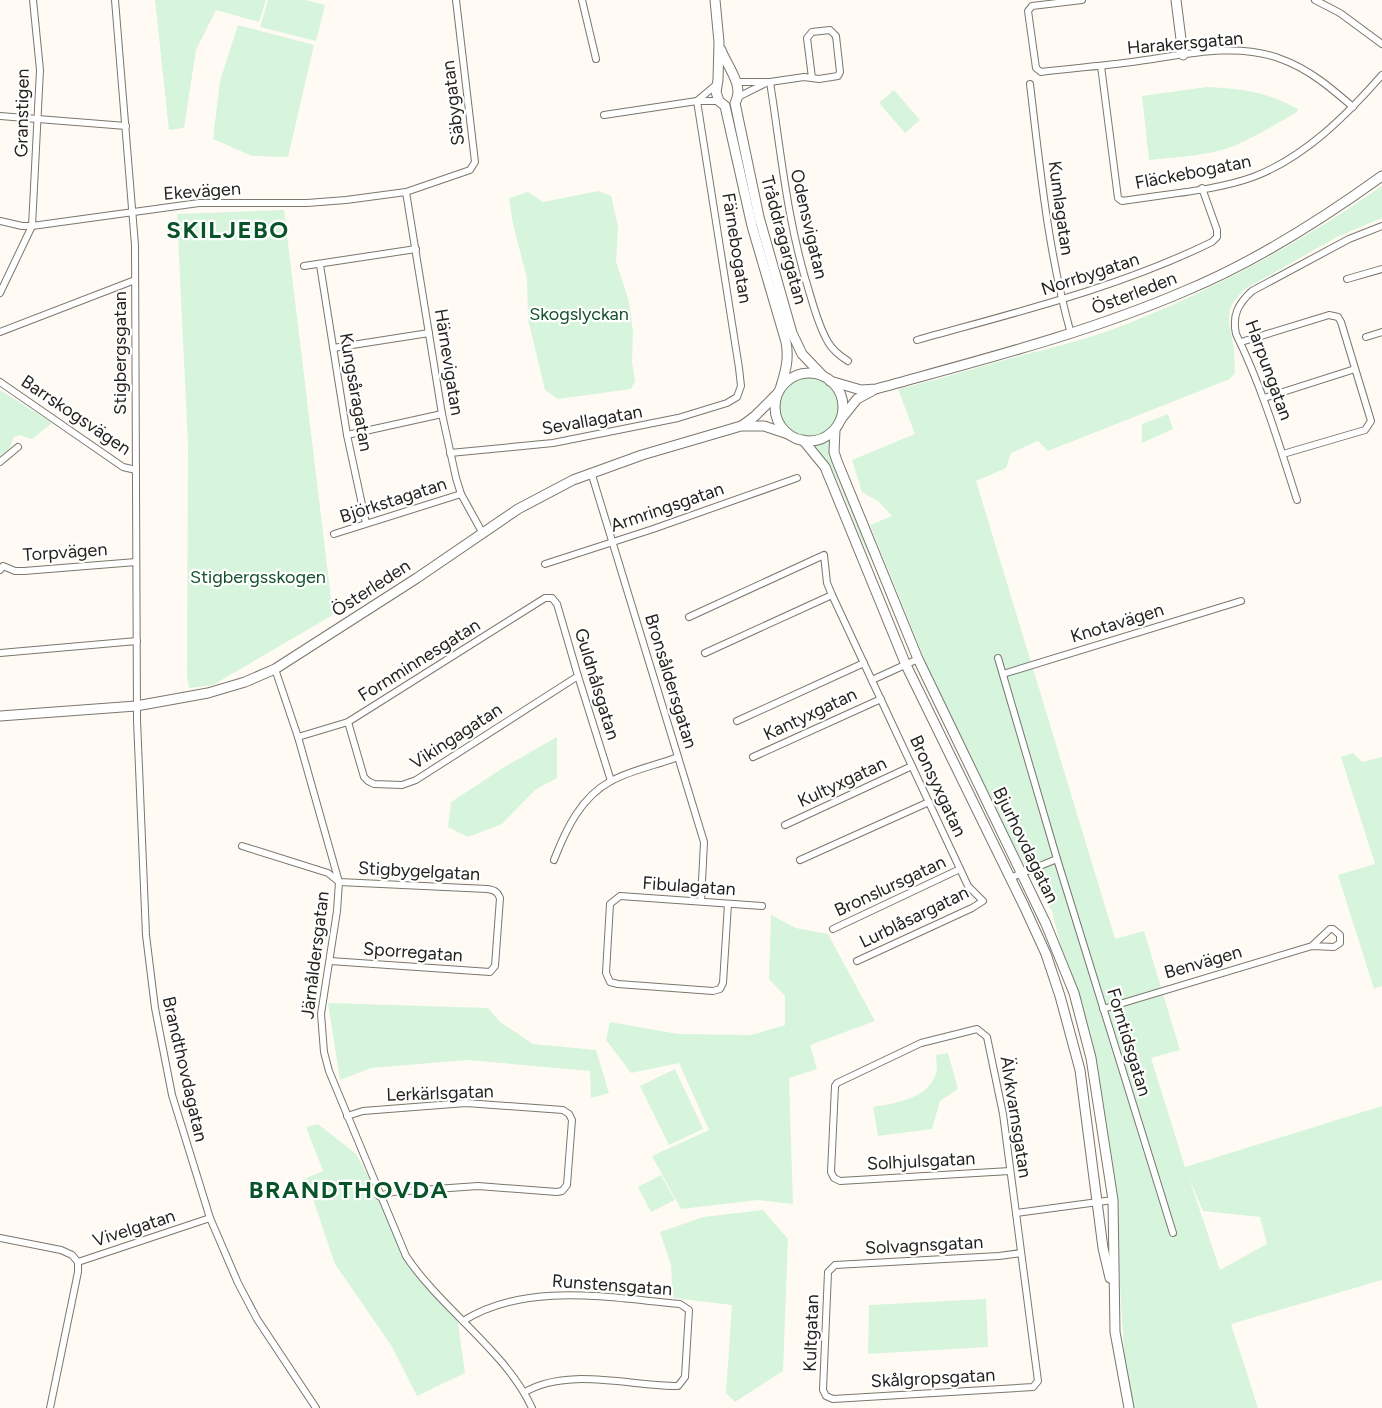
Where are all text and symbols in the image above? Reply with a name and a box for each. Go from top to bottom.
street label: Harakersgatan [1126,27,1244,59]
street label: Säbygatan [437,59,469,147]
street label: Granstigen [10,68,34,158]
street label: Fläckebogatan [1133,150,1253,194]
street label: Kumlagatan [1043,159,1079,257]
street label: Odensvigatan [786,167,832,281]
street label: Tråddragargatan [756,173,812,307]
street label: Ekevägen [162,177,242,205]
street label: Färnebogatan [717,191,757,305]
district label: SKILJEBO [166,215,290,244]
street label: Norrbygatan [1038,248,1142,300]
street label: Österleden [1088,267,1180,319]
street label: Stigbergsgatan [109,291,131,415]
park label: Skogslyckan [529,303,629,325]
street label: Härnevigatan [430,307,468,417]
street label: Harpungatan [1241,317,1297,423]
street label: Kungsåragatan [335,331,377,453]
street label: Barrskogsvägen [17,370,135,460]
street label: Sevallagatan [540,400,644,440]
street label: Björkstagatan [337,472,449,528]
street label: Armringsgatan [607,477,727,537]
street label: Torpvägen [22,538,108,566]
street label: Österleden [328,554,414,622]
park label: Stigbergsskogen [190,566,326,588]
street label: Knotavägen [1068,598,1166,648]
street label: Bronsåldersgatan [640,611,702,751]
street label: Fornminnesgatan [354,614,484,706]
street label: Guldnålsgatan [570,626,624,742]
street label: Kantyxgatan [760,683,860,745]
street label: Vikingagatan [406,698,506,774]
street label: Bronsyxgatan [905,732,971,840]
street label: Kultyxgatan [794,752,890,812]
street label: Bjurhovdagatan [988,783,1064,907]
street label: Bronslursgatan [831,851,949,921]
street label: Stigbygelgatan [357,857,481,885]
street label: Fibulagatan [642,872,736,900]
street label: Lurblåsargatan [856,881,972,953]
street label: Järnåldersgatan [296,890,334,1020]
street label: Sporregatan [362,938,464,966]
street label: Benvägen [1162,940,1244,984]
street label: Forntidsgatan [1102,985,1156,1099]
street label: Brandthovdagatan [158,994,212,1144]
street label: Älvkvarnsgatan [996,1055,1036,1179]
street label: Lerkärlsgatan [386,1080,494,1106]
street label: Solhjulsgatan [866,1147,976,1175]
district label: BRANDTHOVDA [249,1175,449,1204]
street label: Vivelgatan [90,1204,178,1252]
street label: Solvagnsgatan [864,1231,984,1259]
street label: Runstensgatan [551,1270,673,1300]
street label: Kultgatan [799,1294,823,1372]
street label: Skålgropsgatan [870,1364,996,1392]

